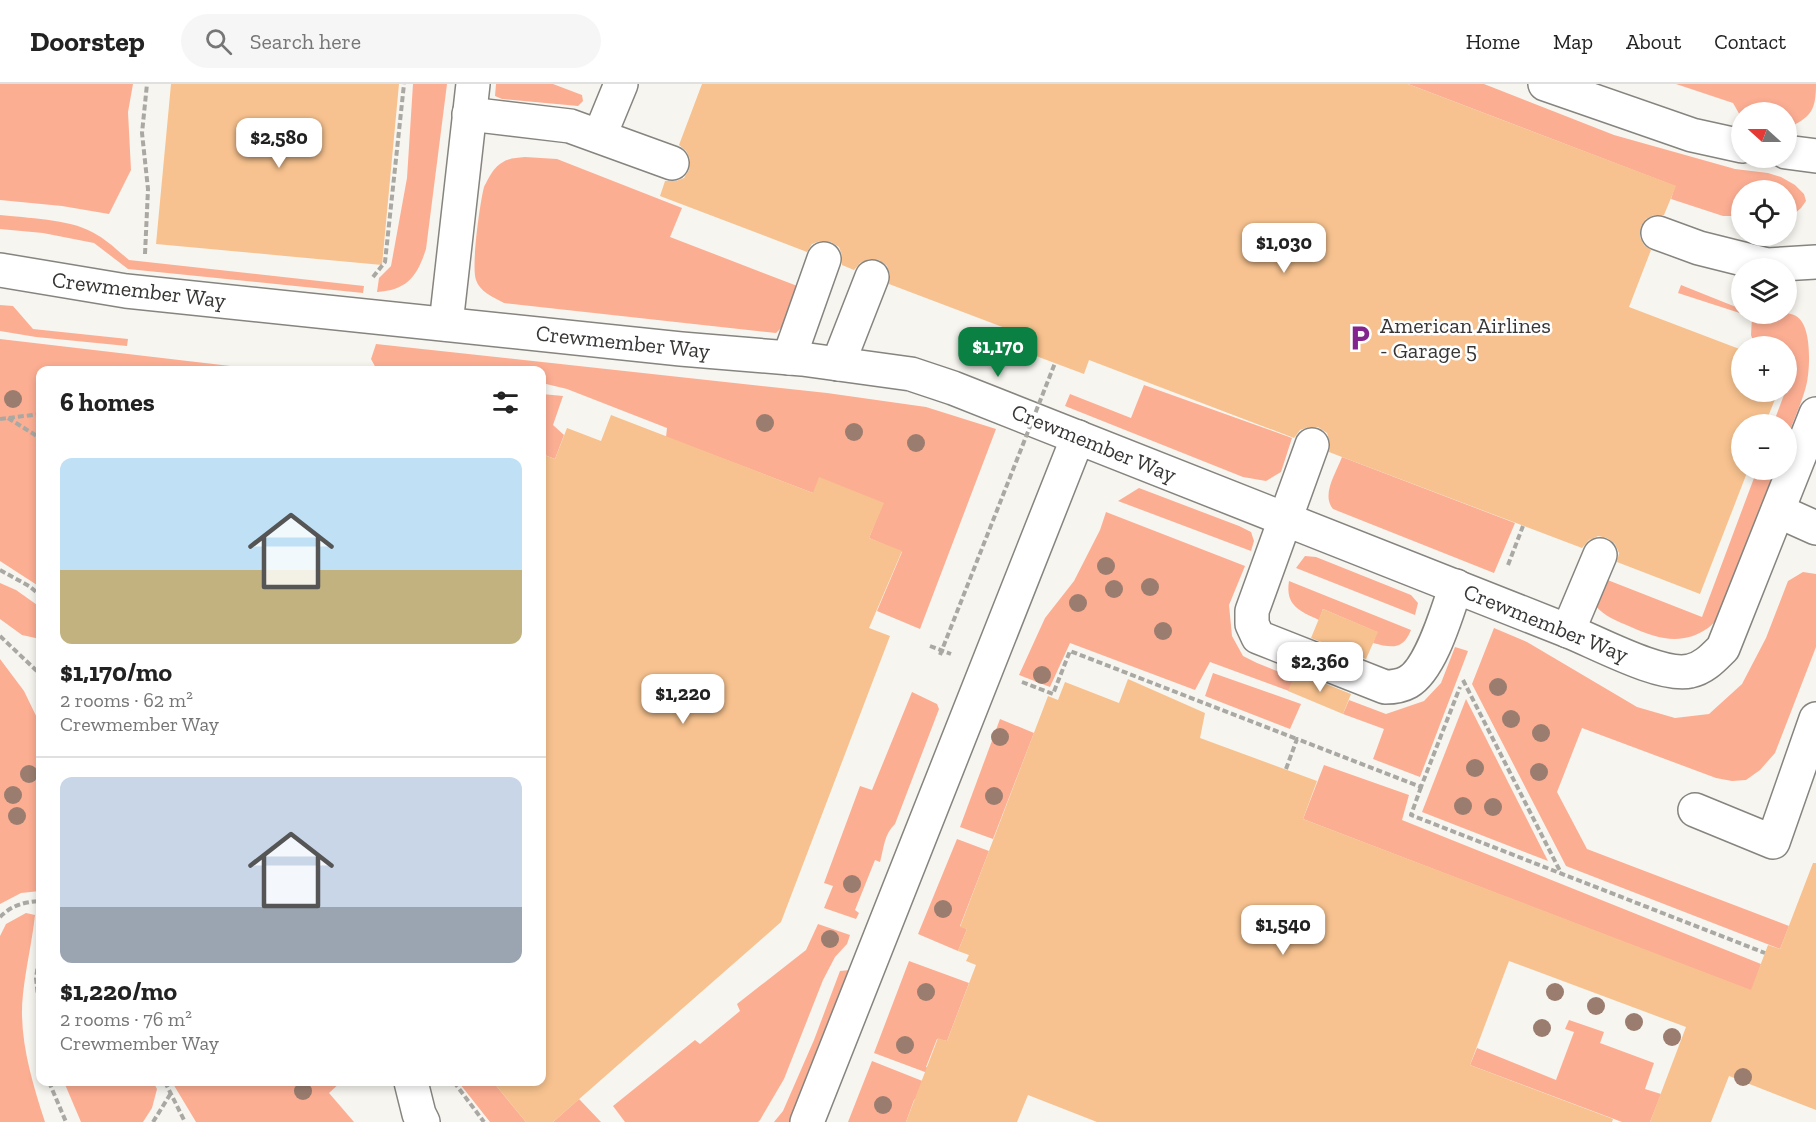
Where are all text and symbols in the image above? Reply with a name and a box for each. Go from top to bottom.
search box [181,14,601,68]
text: Doorstep [30,25,145,58]
icon: search [202,25,235,58]
text: Search here [250,28,361,55]
text: Home [1466,29,1520,54]
text: Map [1553,29,1593,54]
text: About [1626,29,1681,54]
text: Contact [1714,29,1786,54]
north arrow [1731,102,1797,168]
map controls [1731,102,1797,480]
pin: $2,580 [230,118,328,169]
text: $2,580 [250,125,308,149]
button: locate [1731,180,1797,246]
pin: $1,030 [1235,223,1333,274]
text: $1,030 [1256,230,1312,254]
button: layers [1731,258,1797,324]
street label: Crewmember Way [51,266,228,314]
place label: American Airlines - Garage 5 [1380,312,1551,364]
street label: Crewmember Way [535,319,712,365]
parking icon: American Airlines - Garage 5 [1345,323,1375,353]
pin: $1,170 [949,327,1047,378]
text: $1,170 [972,334,1024,358]
button: + [1731,336,1797,402]
text: 6 homes [60,386,155,418]
icon: filters [489,386,522,419]
street label: Crewmember Way [1008,398,1181,489]
button: − [1731,414,1797,480]
icon: home [237,497,345,605]
street label: Crewmember Way [1460,578,1633,669]
pin: $2,360 [1271,642,1369,693]
text: $2,360 [1291,649,1349,673]
text: $1,170/mo [60,656,172,688]
pin: $1,220 [634,674,732,725]
text: $1,220 [655,681,711,705]
text: 2 rooms · 62 m² [60,688,193,712]
text: Crewmember Way [60,712,219,736]
icon: home [237,816,345,924]
pin: $1,540 [1234,905,1332,956]
text: $1,540 [1255,912,1311,936]
text: $1,220/mo [60,975,177,1007]
text: 2 rooms · 76 m² [60,1007,192,1031]
text: Crewmember Way [60,1031,219,1055]

